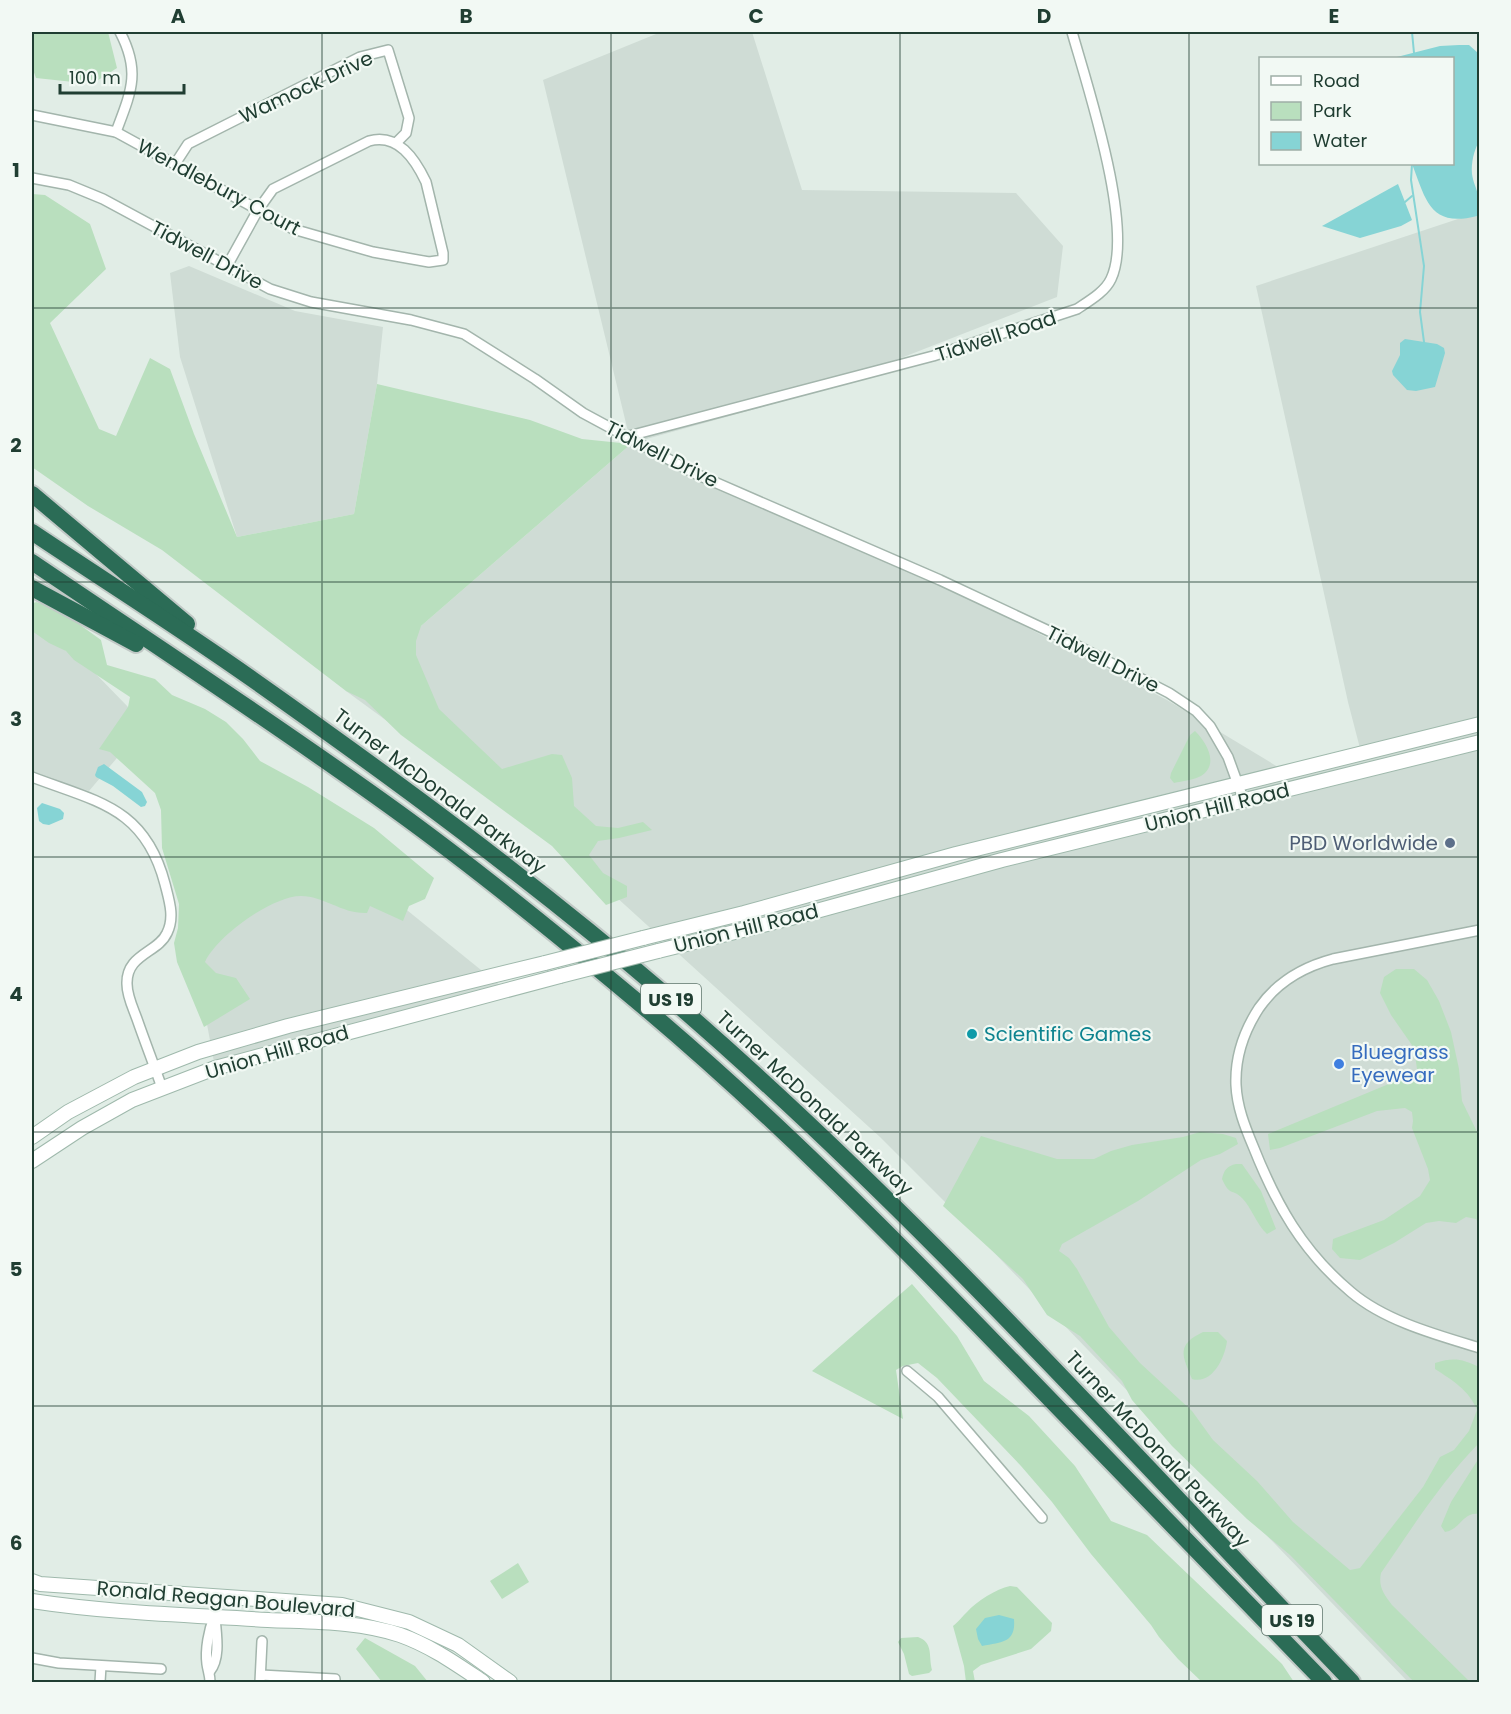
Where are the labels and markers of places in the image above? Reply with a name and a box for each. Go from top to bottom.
place label: PBD Worldwide [1289,829,1438,857]
marker: PBD Worldwide [1443,836,1457,850]
place label: Scientific Games [984,1020,1152,1048]
marker: Scientific Games [965,1027,979,1041]
place label: Bluegrass Eyewear [1351,1038,1449,1089]
marker: Bluegrass Eyewear [1332,1057,1346,1071]

